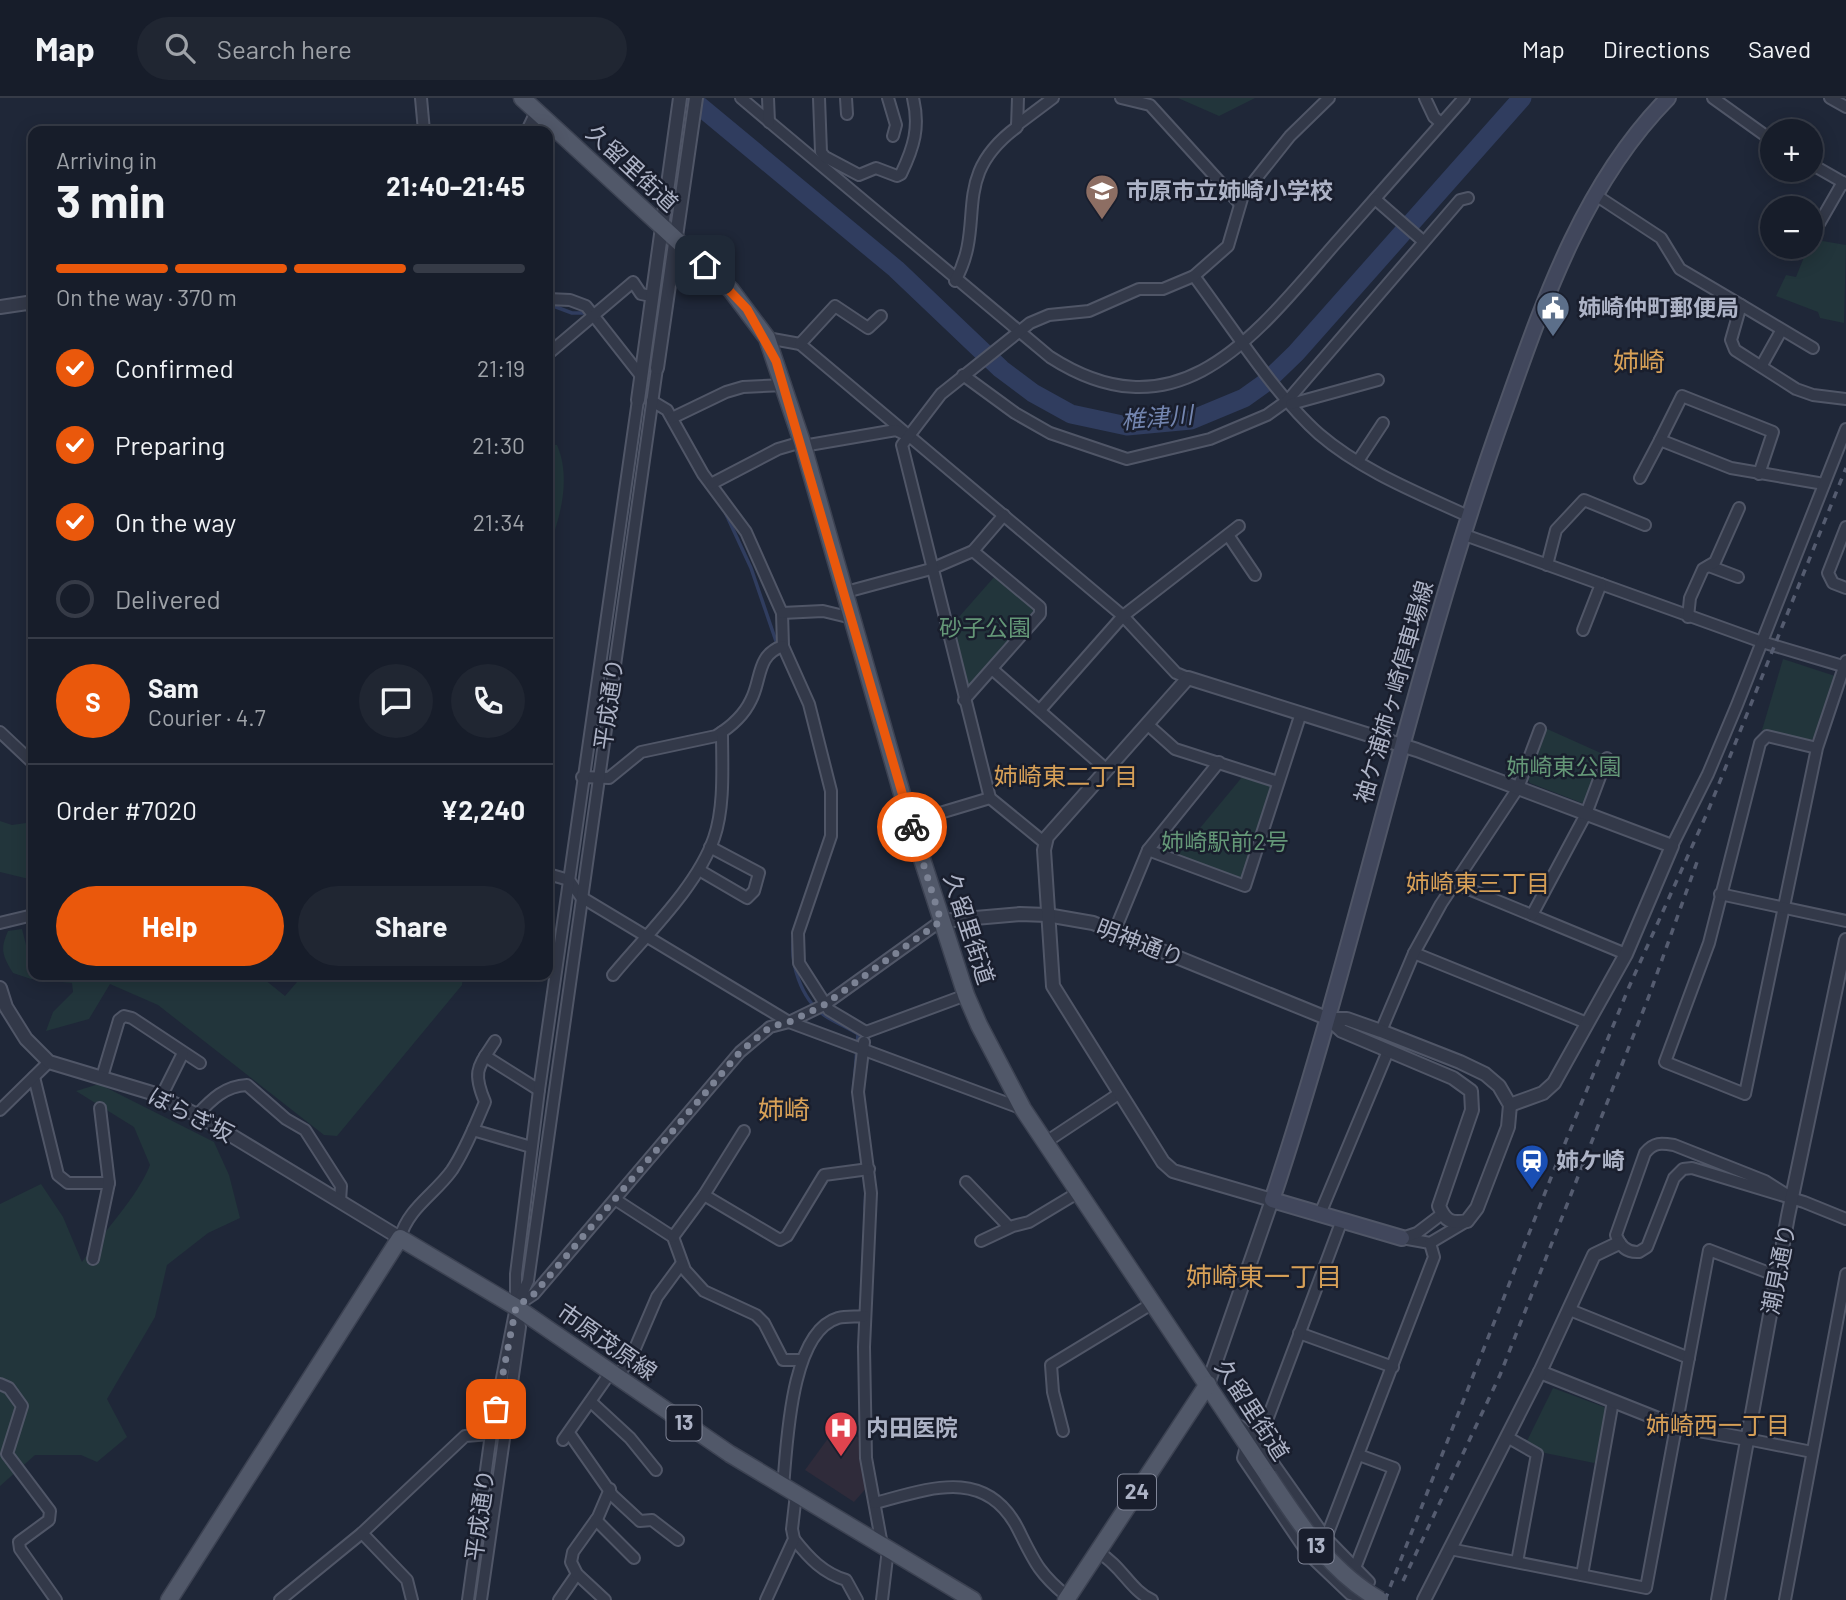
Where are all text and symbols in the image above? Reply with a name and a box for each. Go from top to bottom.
search box [137,17,627,80]
text: Map [35,28,95,68]
icon: search [161,29,199,67]
text: Search here [217,33,352,64]
text: Map [1522,34,1565,63]
text: Directions [1603,34,1710,63]
text: Saved [1748,34,1811,63]
street label: 久留里街道 [581,118,684,217]
map controls [1760,119,1823,259]
button: + [1760,119,1823,182]
text: Arriving in [56,146,157,174]
text: 21:40–21:45 [386,170,525,201]
text: 3 min [56,172,165,227]
school or university icon: 市原市立姉崎小学校 [1083,172,1121,221]
place label: 市原市立姉崎小学校 [1126,176,1333,204]
button: − [1760,196,1823,259]
pin [675,235,735,295]
icon: home [686,246,724,284]
text: On the way · 370 m [56,283,237,311]
public building icon: 姉崎仲町郵便局 [1534,289,1572,338]
place label: 姉崎仲町郵便局 [1578,293,1739,321]
district label: 姉崎 [1613,345,1665,376]
icon: check [56,349,94,387]
text: Confirmed [115,352,234,383]
text: 21:19 [477,354,525,382]
water label: 椎津川 [1120,399,1197,434]
icon: check [56,426,94,464]
text: Preparing [115,429,225,460]
text: 21:30 [472,431,525,459]
icon: check [56,503,94,541]
text: On the way [115,506,236,537]
text: 21:34 [473,508,525,536]
street label: 袖ケ浦姉ヶ崎停車場線 [1348,577,1438,806]
text: Delivered [115,583,221,614]
park label: 砂子公園 [939,613,1031,641]
street label: 平成通り [588,656,628,751]
button: chat [359,664,433,738]
button: phone [451,664,525,738]
text: Sam [148,672,199,703]
text: S [85,686,101,717]
text: Courier · 4.7 [148,703,266,731]
park label: 姉崎東公園 [1507,752,1622,780]
district label: 姉崎東二丁目 [994,761,1138,790]
courier [877,792,947,862]
text: Order #7020 [56,794,197,825]
text: ¥2,240 [441,794,525,825]
icon: bike [893,808,931,846]
park label: 姉崎駅前2号 [1161,827,1289,855]
district label: 姉崎東三丁目 [1406,868,1550,897]
street label: 久留里街道 [939,870,1001,988]
button: Help [56,886,284,966]
button: Share [298,886,525,966]
street label: 明神通り [1092,913,1188,972]
street label: ぼらぎ坂 [144,1081,239,1147]
district label: 姉崎 [758,1093,810,1124]
station icon: 姉ケ崎 [1513,1142,1551,1191]
place label: 姉ケ崎 [1556,1146,1625,1174]
street label: 潮見通り [1755,1221,1801,1317]
district label: 姉崎東一丁目 [1186,1260,1342,1291]
street label: 市原茂原線 [552,1297,663,1386]
street label: 久留里街道 [1210,1354,1296,1465]
pin [466,1379,526,1439]
icon: bag [477,1390,515,1428]
road number: 13 [666,1406,702,1440]
hospital icon: 内田医院 [822,1409,860,1458]
district label: 姉崎西一丁目 [1646,1410,1790,1439]
place label: 内田医院 [866,1413,958,1441]
street label: 平成通り [459,1467,499,1562]
road number: 24 [1118,1474,1156,1510]
road number: 13 [1298,1528,1334,1564]

